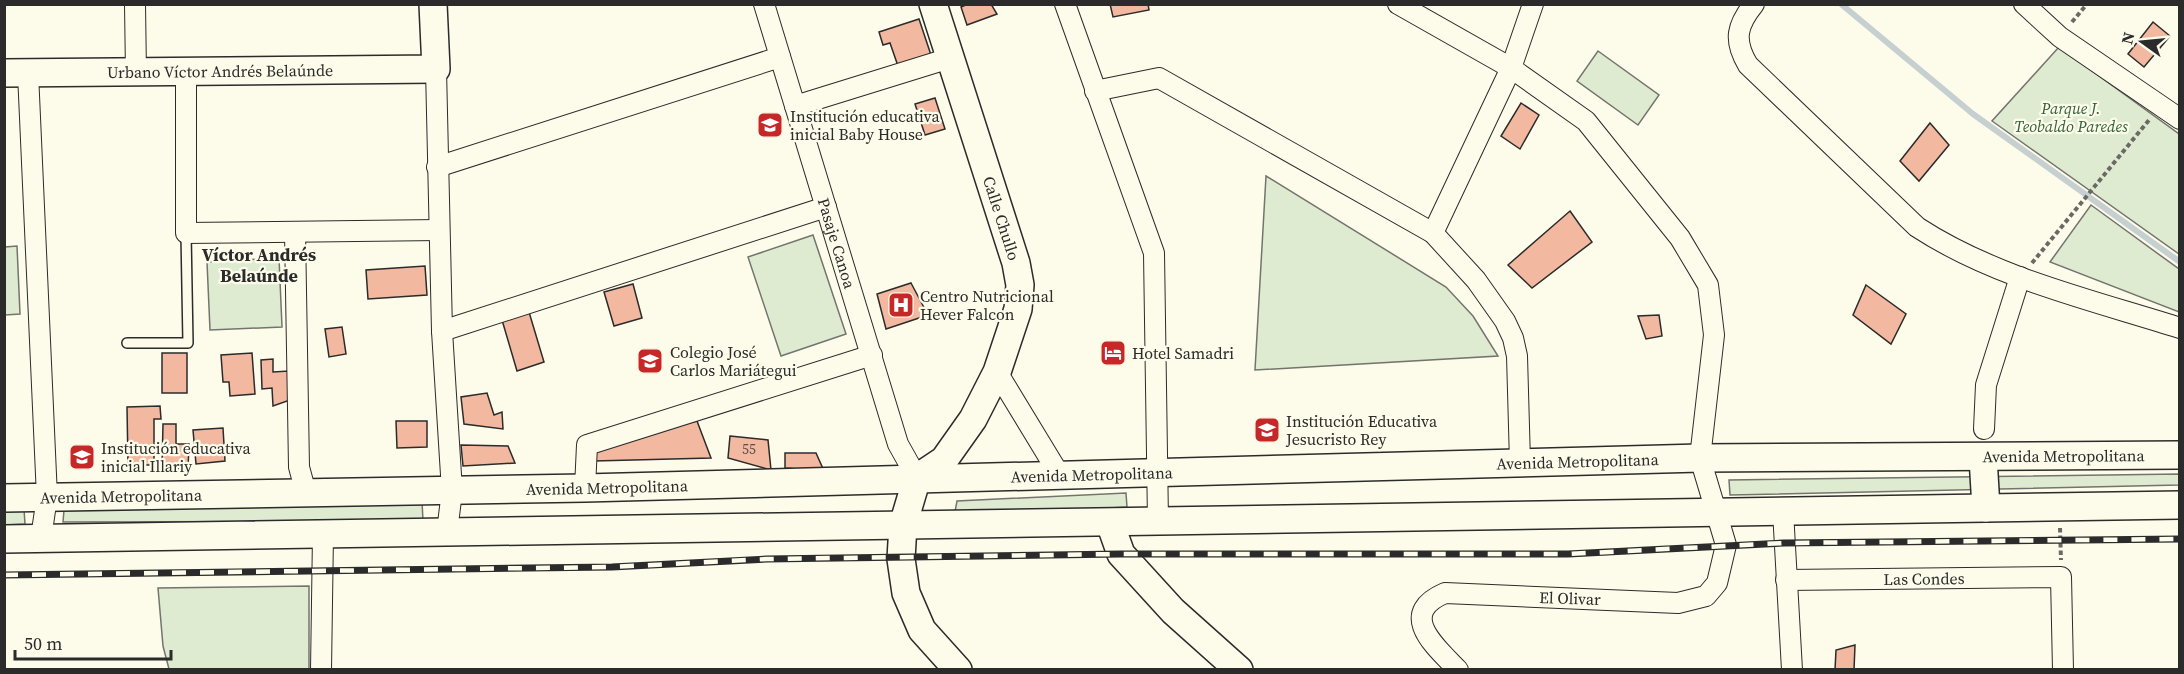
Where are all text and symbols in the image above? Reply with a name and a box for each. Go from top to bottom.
north arrow [2112,12,2172,72]
text: N [2115,29,2140,47]
street label: Urbano Víctor Andrés Belaúnde [107,59,333,83]
park label: Parque J. Teobaldo Paredes [2014,97,2128,137]
place label: Institución educativa inicial Baby House [790,105,940,145]
school or university icon: Institución educativa inicial Baby House [755,110,785,140]
street label: Calle Chullo [978,173,1025,263]
street label: Pasaje Canoa [813,195,861,292]
district label: Víctor Andrés Belaúnde [202,242,316,288]
place label: Centro Nutricional Hever Falcon [920,285,1054,325]
hospital icon: Centro Nutricional Hever Falcon [886,290,916,320]
hotel icon: Hotel Samadri [1098,338,1128,368]
place label: Colegio José Carlos Mariátegui [670,341,797,381]
place label: Hotel Samadri [1132,342,1234,364]
school or university icon: Colegio José Carlos Mariátegui [635,346,665,376]
place label: Institución Educativa Jesucristo Rey [1285,410,1438,450]
school or university icon: Institución Educativa Jesucristo Rey [1252,415,1282,445]
place label: Institución educativa inicial Illariy [101,437,251,477]
house number: 55 [742,439,756,459]
school or university icon: Institución educativa inicial Illariy [67,442,97,472]
street label: Avenida Metropolitana [1982,444,2146,467]
street label: Avenida Metropolitana [1496,448,1660,474]
street label: Avenida Metropolitana [1010,461,1174,488]
street label: Avenida Metropolitana [526,474,689,500]
street label: Avenida Metropolitana [40,484,203,508]
street label: Las Condes [1883,567,1965,590]
street label: El Olivar [1539,586,1601,610]
scale bar [15,623,171,661]
text: 50 m [24,631,62,656]

